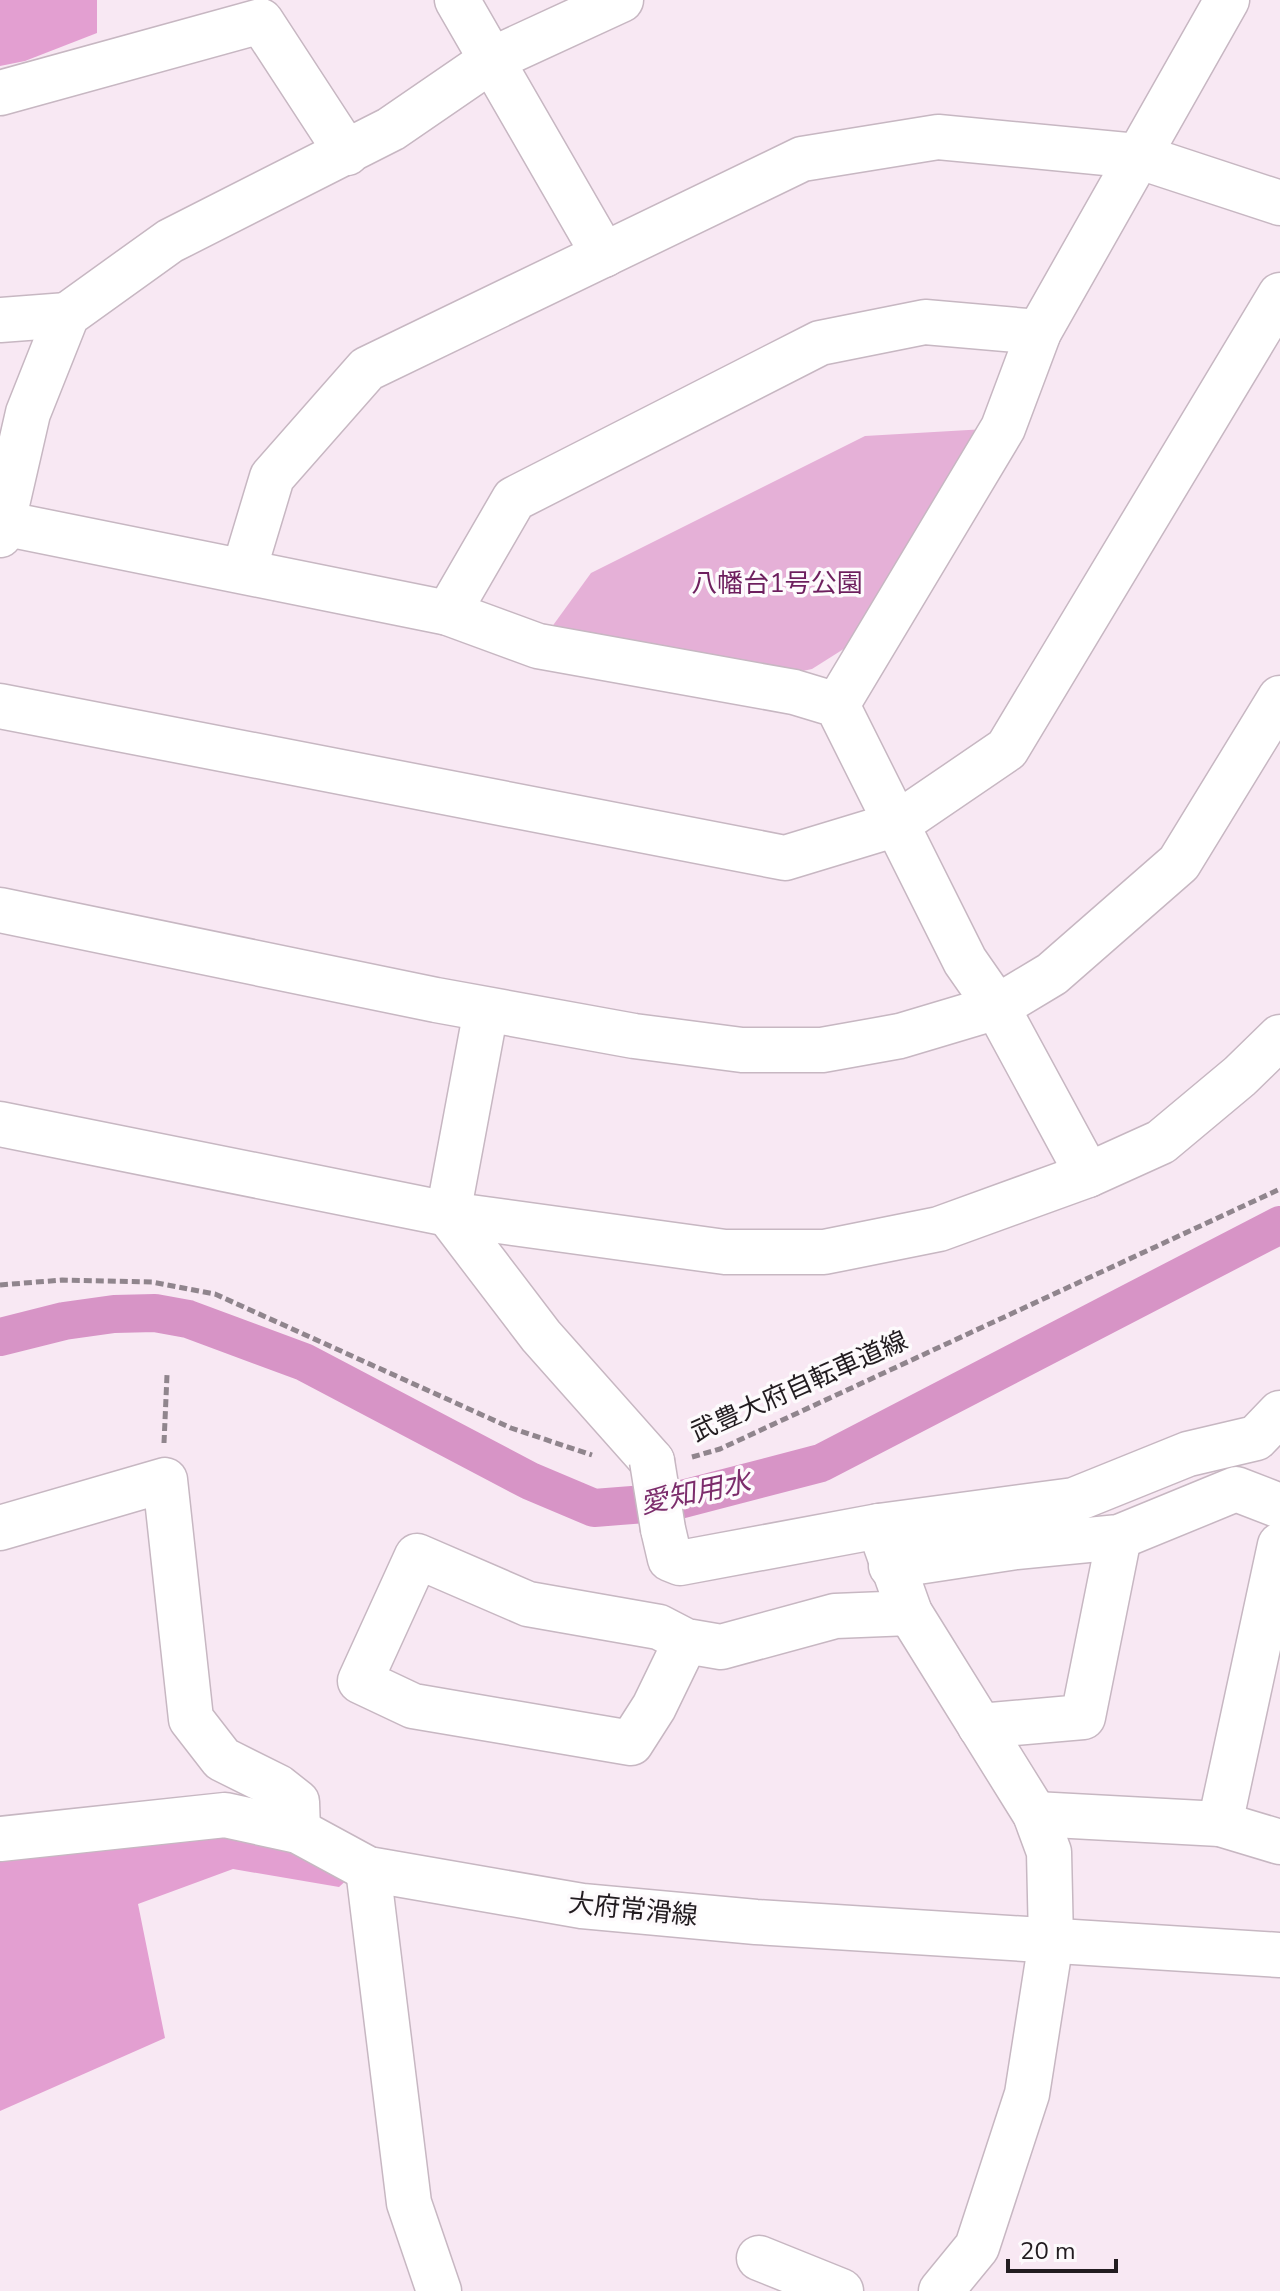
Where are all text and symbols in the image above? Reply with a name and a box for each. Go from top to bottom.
park label: 八幡台1号公園 [691,566,863,601]
street label: 武豊大府自転車道線 [685,1323,913,1450]
water label: 愛知用水 [636,1462,757,1523]
street label: 大府常滑線 [566,1885,699,1934]
scale bar [1008,2223,1116,2273]
text: 20 m [1020,2235,1076,2267]

